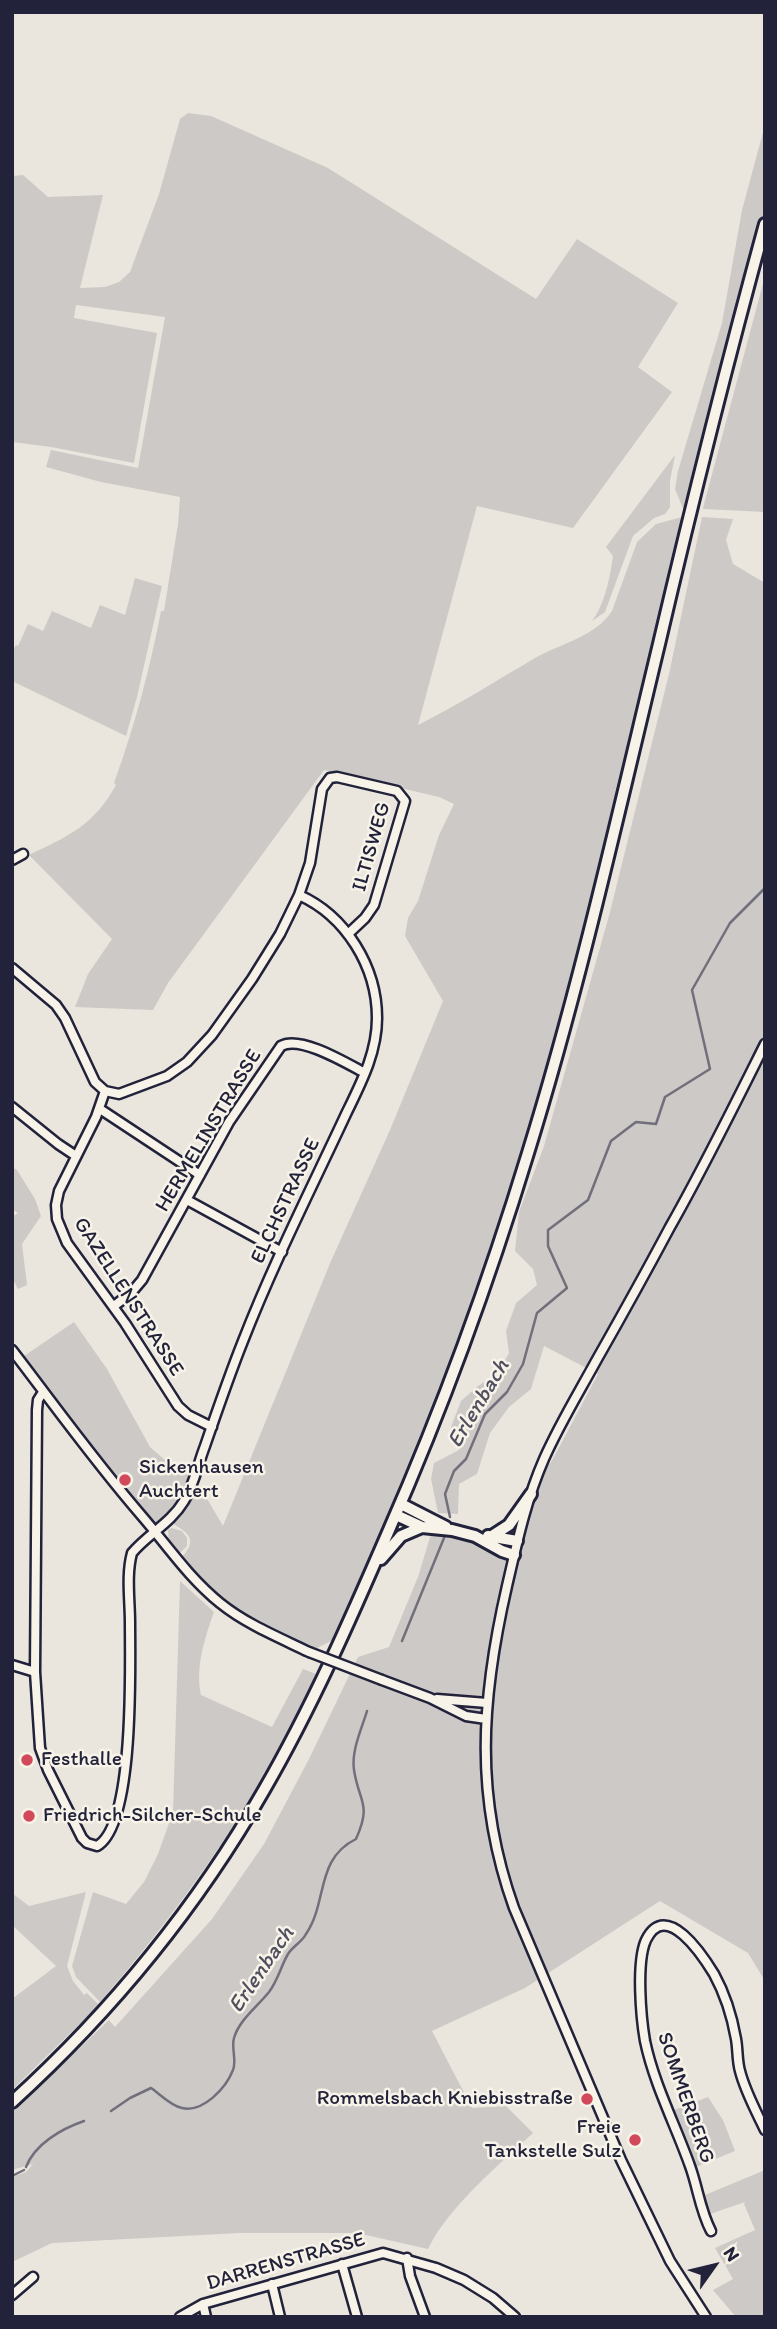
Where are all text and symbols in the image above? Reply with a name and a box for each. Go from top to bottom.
street label: ILTISWEG [347,800,397,894]
street label: HERMELINSTRASSE [150,1045,268,1217]
street label: ELCHSTRASSE [246,1134,326,1268]
street label: GAZELLENSTRASSE [67,1213,189,1381]
water label: Erlenbach [442,1355,516,1453]
place label: Sickenhausen Auchtert [139,1455,264,1505]
marker: Sickenhausen Auchtert [117,1472,133,1488]
place label: Festhalle [41,1747,122,1773]
marker: Festhalle [19,1752,35,1768]
place label: Friedrich-Silcher-Schule [43,1803,262,1829]
marker: Friedrich-Silcher-Schule [21,1808,37,1824]
water label: Erlenbach [223,1922,301,2018]
street label: SOMMERBERG [651,2029,719,2167]
place label: Rommelsbach Kniebisstraße [317,2086,573,2112]
marker: Rommelsbach Kniebisstraße [579,2091,595,2107]
place label: Freie Tankstelle Sulz [485,2115,621,2165]
marker: Freie Tankstelle Sulz [627,2132,643,2148]
street label: DARRENSTRASSE [204,2227,368,2297]
north arrow [679,2231,749,2301]
text: N [719,2242,745,2266]

